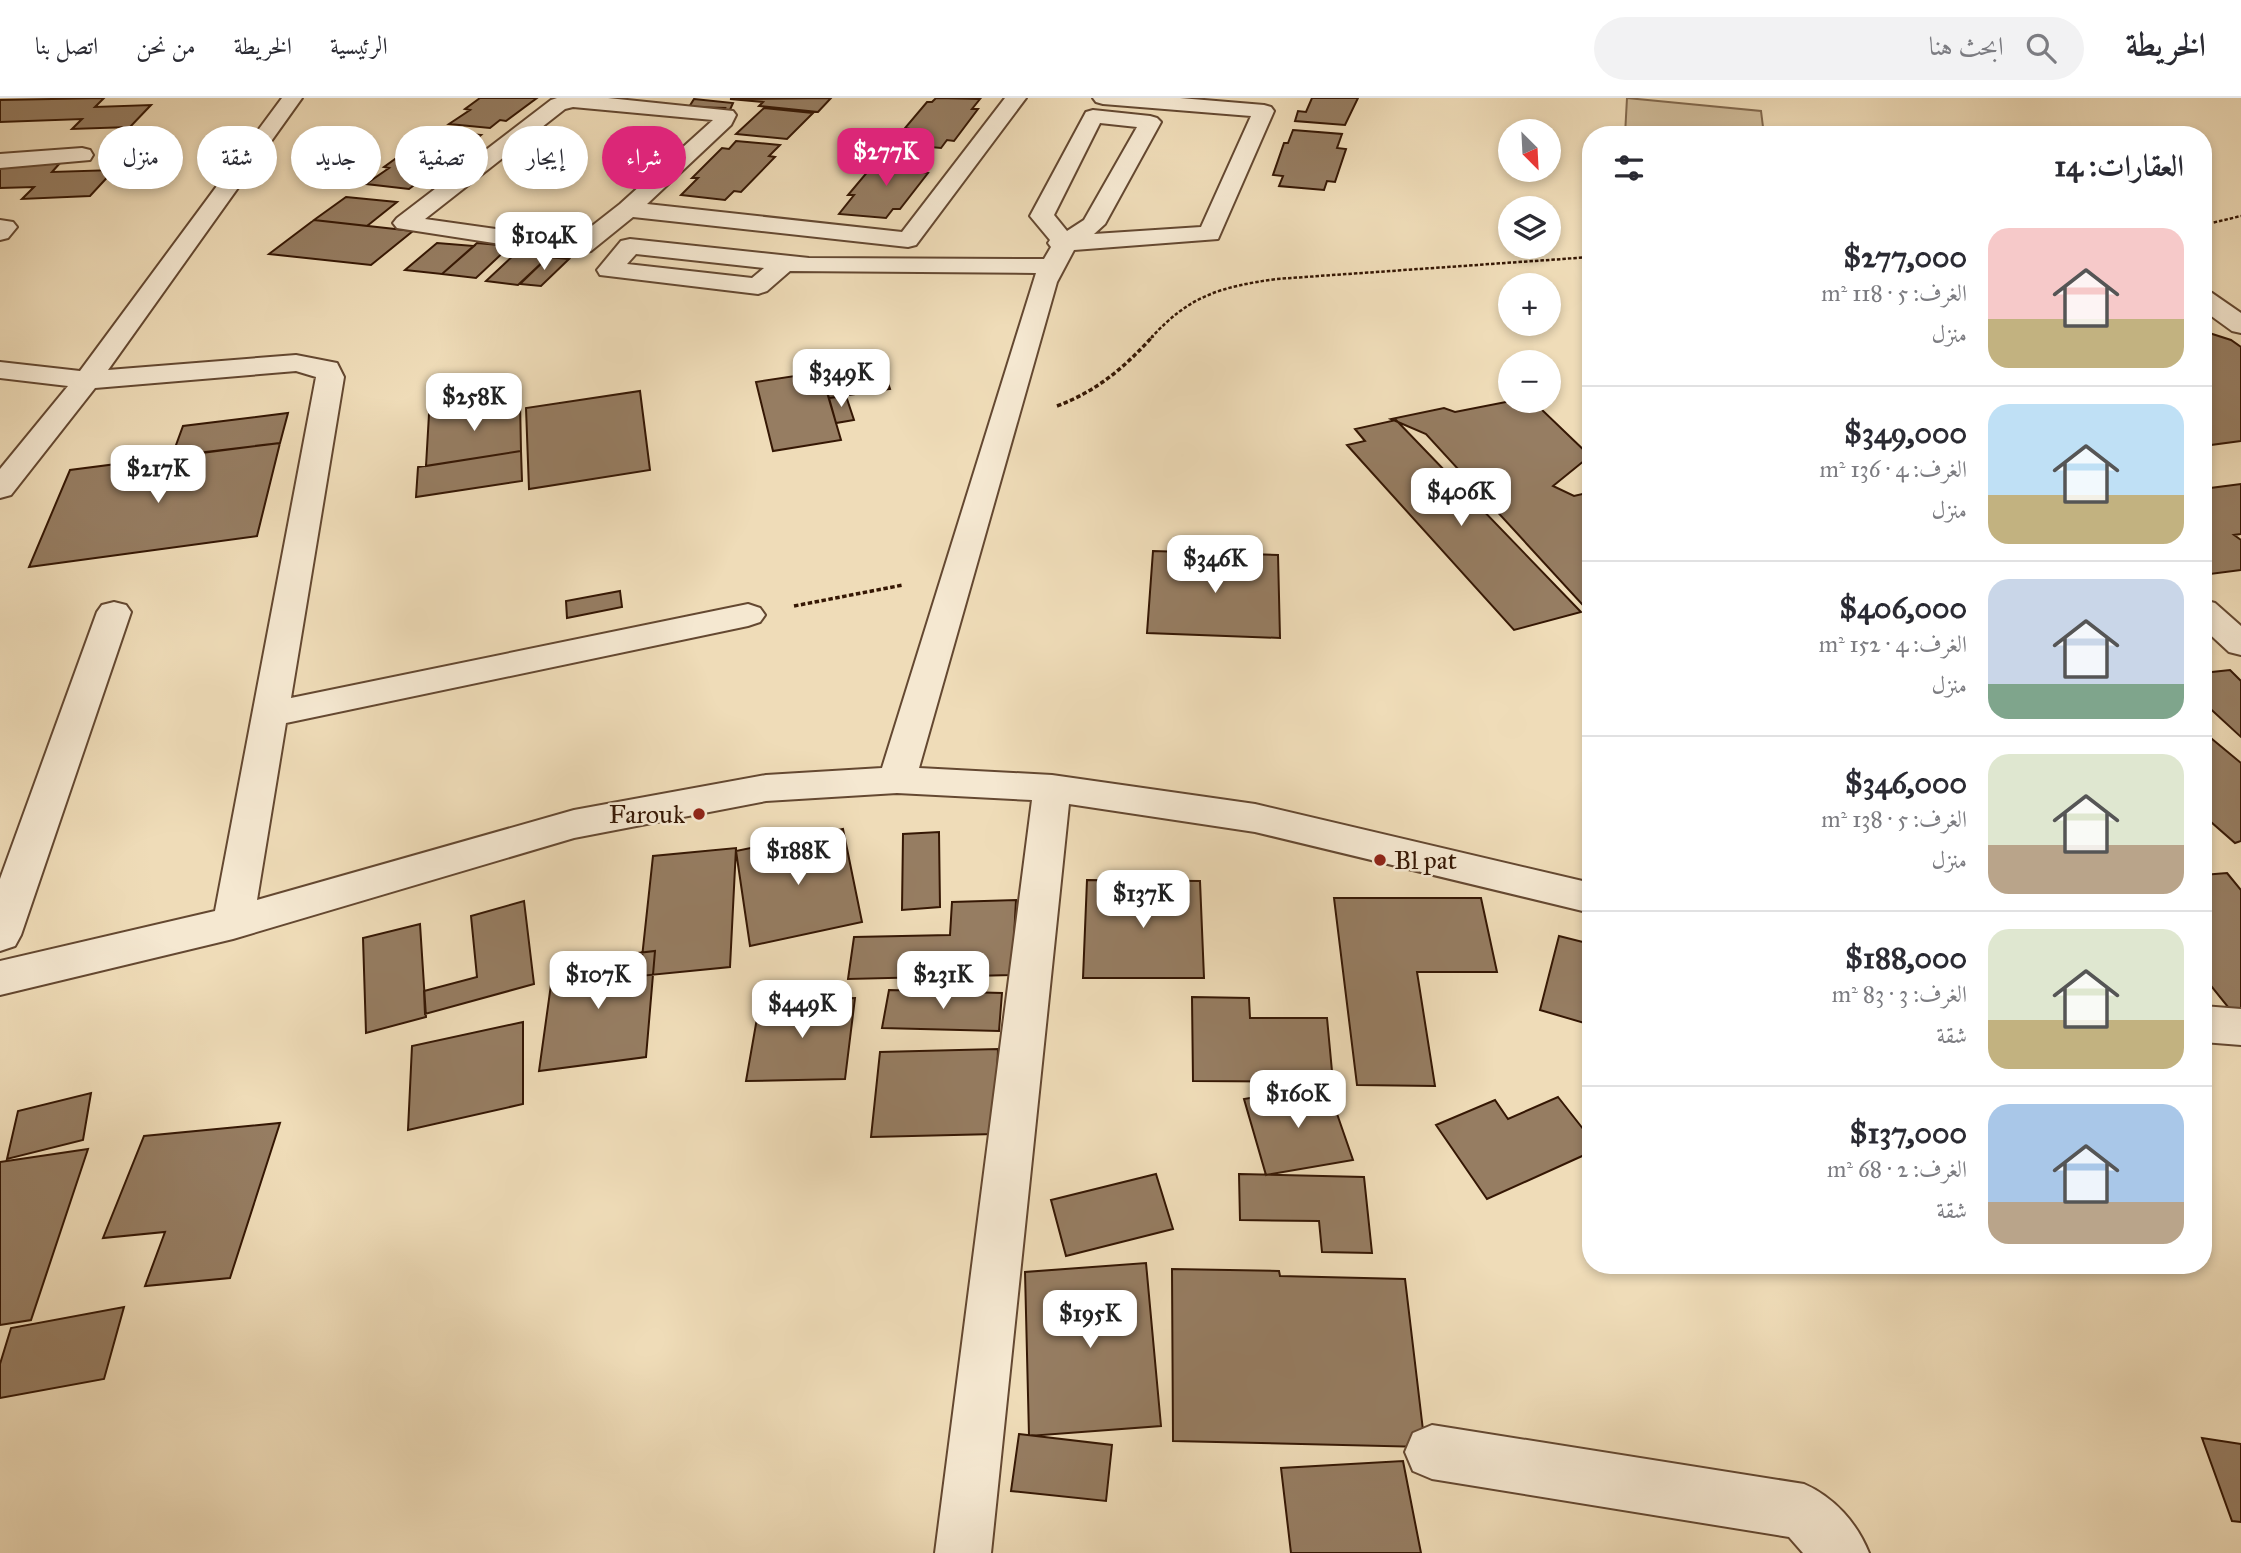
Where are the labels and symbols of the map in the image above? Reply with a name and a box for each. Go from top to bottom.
north arrow [1498,119,1561,182]
pin: $277K [837,129,935,188]
pin: $104K [495,212,593,272]
pin: $349K [792,350,890,409]
pin: $258K [425,374,523,433]
pin: $217K [109,446,207,505]
pin: $406K [1412,468,1510,528]
pin: $346K [1166,536,1264,595]
place label: Farouk [609,798,686,830]
marker: Farouk [691,806,707,822]
pin: $188K [749,828,847,887]
place label: Bl pat [1394,844,1457,876]
marker: Bl pat [1372,852,1388,868]
pin: $137K [1094,870,1192,930]
pin: $107K [549,951,647,1011]
pin: $231K [894,951,992,1011]
pin: $449K [753,981,851,1040]
pin: $160K [1249,1070,1347,1130]
pin: $195K [1041,1290,1139,1350]

